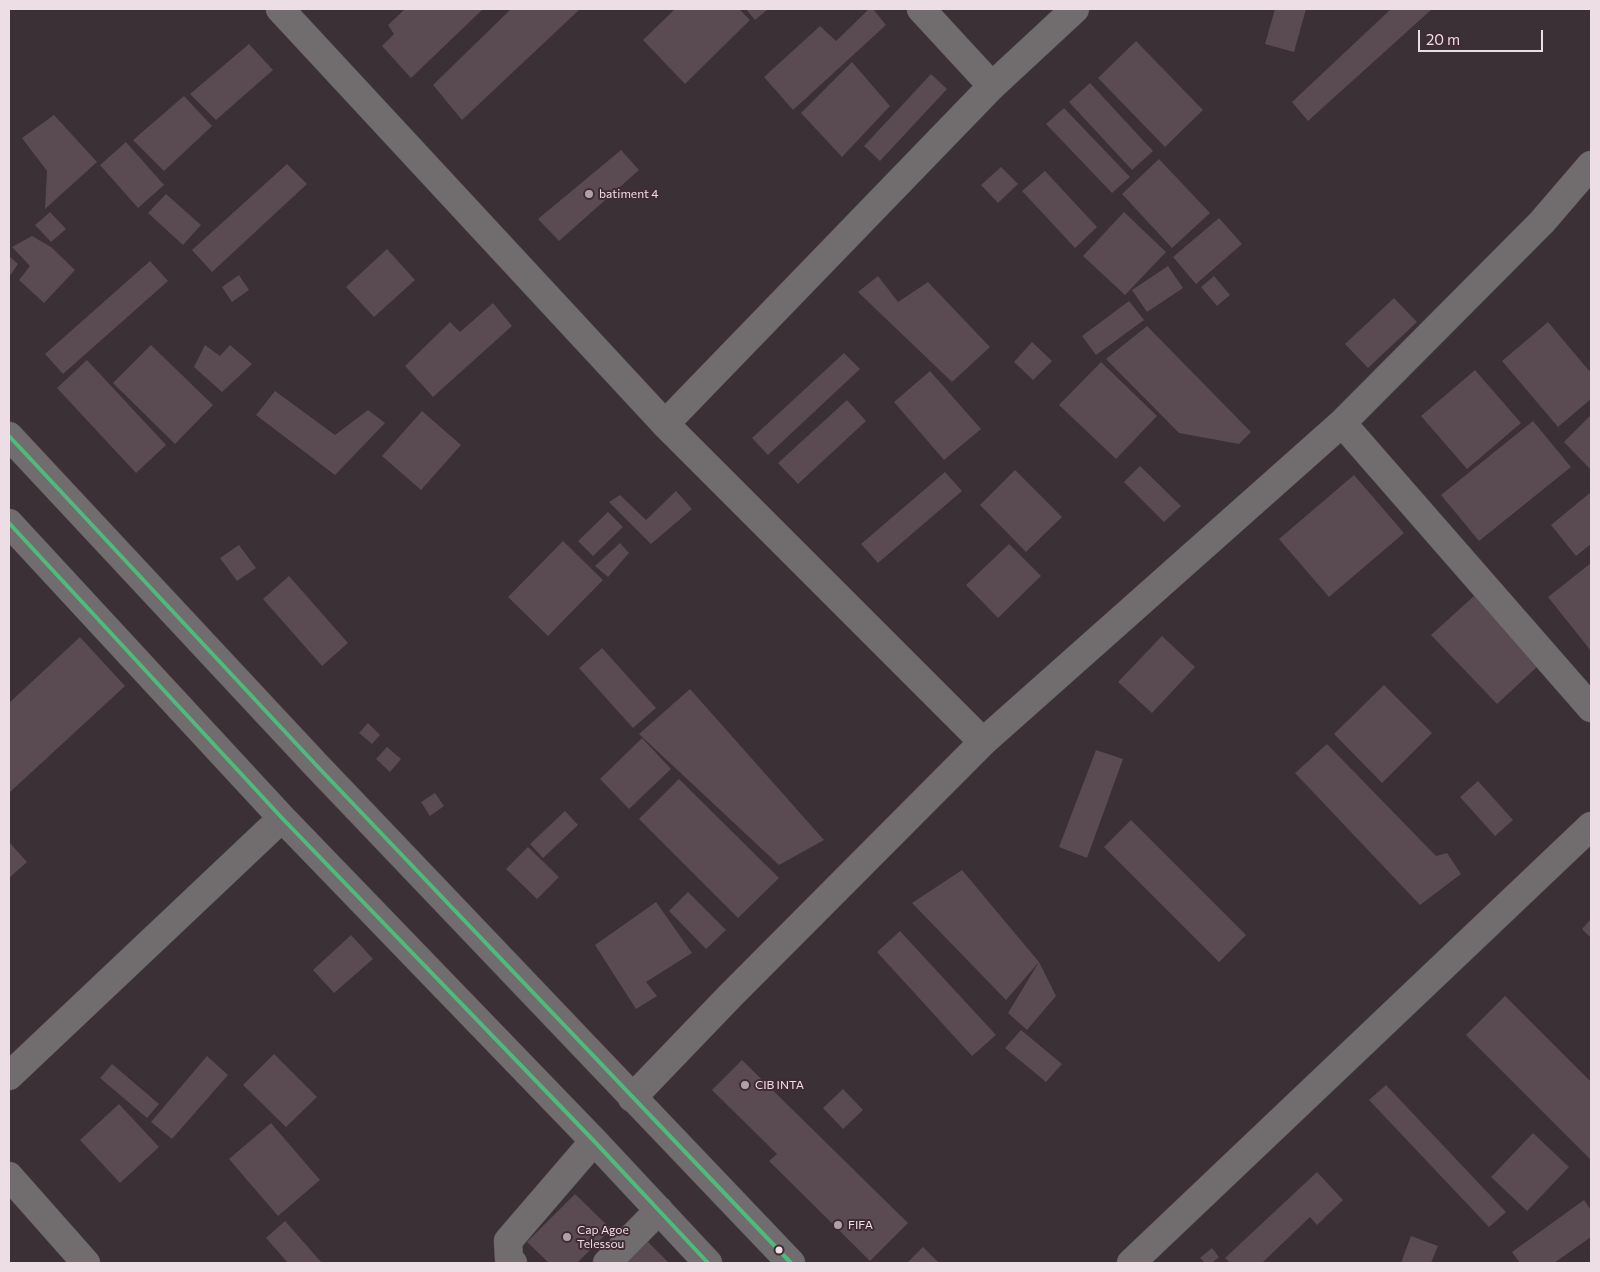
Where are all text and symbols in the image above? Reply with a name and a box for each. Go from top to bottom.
scale bar [1420,20,1545,52]
text: 20 m [1426,30,1460,48]
place label: batiment 4 [599,187,658,201]
marker: batiment 4 [583,188,595,200]
place label: CIB INTA [755,1078,804,1092]
marker: CIB INTA [739,1079,751,1091]
place label: FIFA [848,1218,873,1232]
marker: FIFA [832,1219,844,1231]
place label: Cap Agoe Telessou [577,1223,629,1251]
marker: Cap Agoe Telessou [561,1231,573,1243]
unlabelled marker [774,1245,784,1255]

